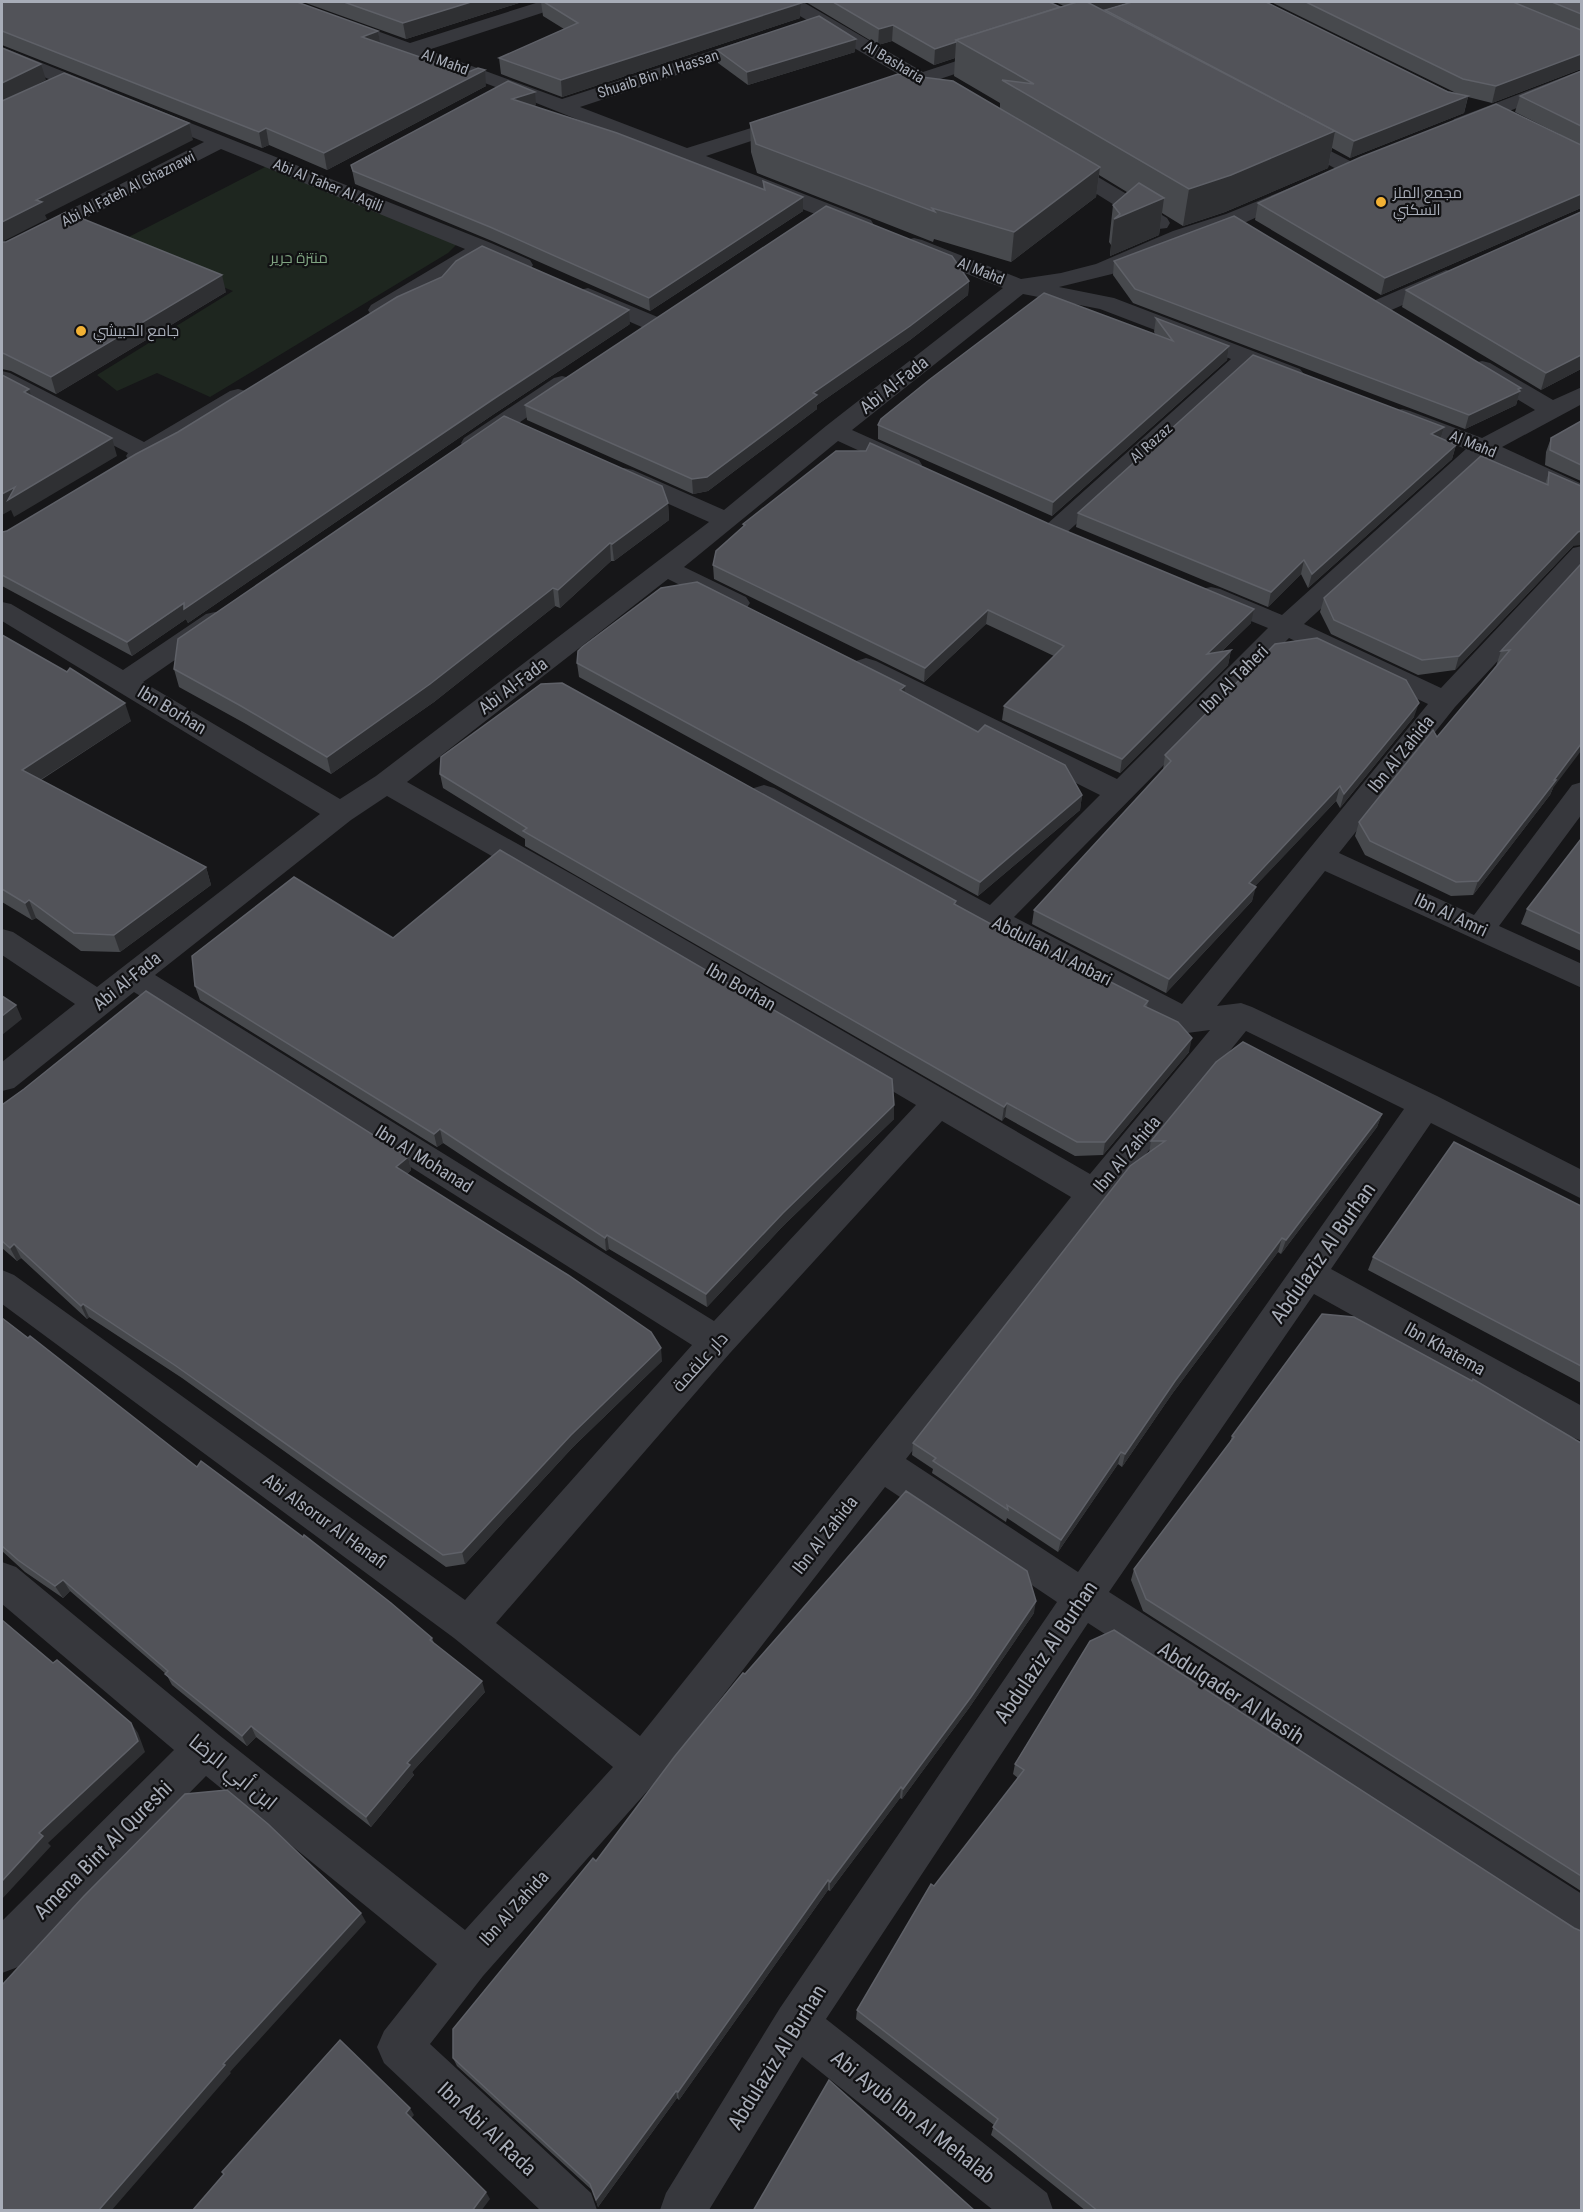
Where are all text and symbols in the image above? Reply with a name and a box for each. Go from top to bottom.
street label: Al Basharia [860,37,928,87]
street label: Al Mahd [419,45,471,79]
street label: Shuaib Bin Al Hassan [595,46,721,102]
street label: Abi Al Fateh Al Ghaznawi [58,147,198,231]
street label: Abi Al Taher Al Aqili [271,155,385,215]
place label: مجمع الملز السكني [1392,184,1462,222]
marker: مجمع الملز السكني [1374,195,1388,209]
park label: منتزة جرير [269,249,328,267]
street label: Al Mahd [955,254,1007,288]
place label: جامع الحبيشي [93,322,179,343]
marker: جامع الحبيشي [74,324,88,338]
street label: Abi Al-Fada [855,351,932,418]
street label: Al Razaz [1126,419,1176,467]
street label: Al Mahd [1447,427,1499,461]
street label: Ibn Al Taheri [1195,640,1272,717]
street label: Abi Al-Fada [474,653,551,718]
street label: Ibn Borhan [134,681,210,738]
street label: Ibn Al Zahida [1363,711,1438,797]
street label: Ibn Al Amri [1411,888,1491,941]
street label: Abdullah Al Anbari [989,911,1116,990]
street label: Abi Al-Fada [89,947,165,1014]
street label: Ibn Borhan [703,958,780,1015]
street label: Ibn Al Zahida [1089,1111,1165,1196]
street label: Ibn Al Mohanad [372,1120,477,1197]
street label: Abdulaziz Al Burhan [1266,1178,1380,1328]
street label: Ibn Khatema [1401,1318,1489,1379]
street label: دار علقمة [668,1328,732,1396]
street label: Abi Alsorur Al Hanafi [259,1469,391,1572]
street label: Ibn Al Zahida [788,1491,862,1578]
street label: Abdulaziz Al Burhan [990,1576,1102,1728]
street label: Abdulqader Al Nasih [1153,1637,1309,1749]
street label: ابن أبي الرضا [182,1728,283,1818]
street label: Amena Bint Al Qureshi [29,1776,177,1924]
street label: Ibn Al Zahida [475,1866,553,1949]
street label: Abdulaziz Al Burhan [723,1980,831,2134]
street label: Abi Ayub Ibn Al Mehalab [826,2046,1000,2188]
street label: Ibn Abi Al Rada [433,2077,541,2181]

